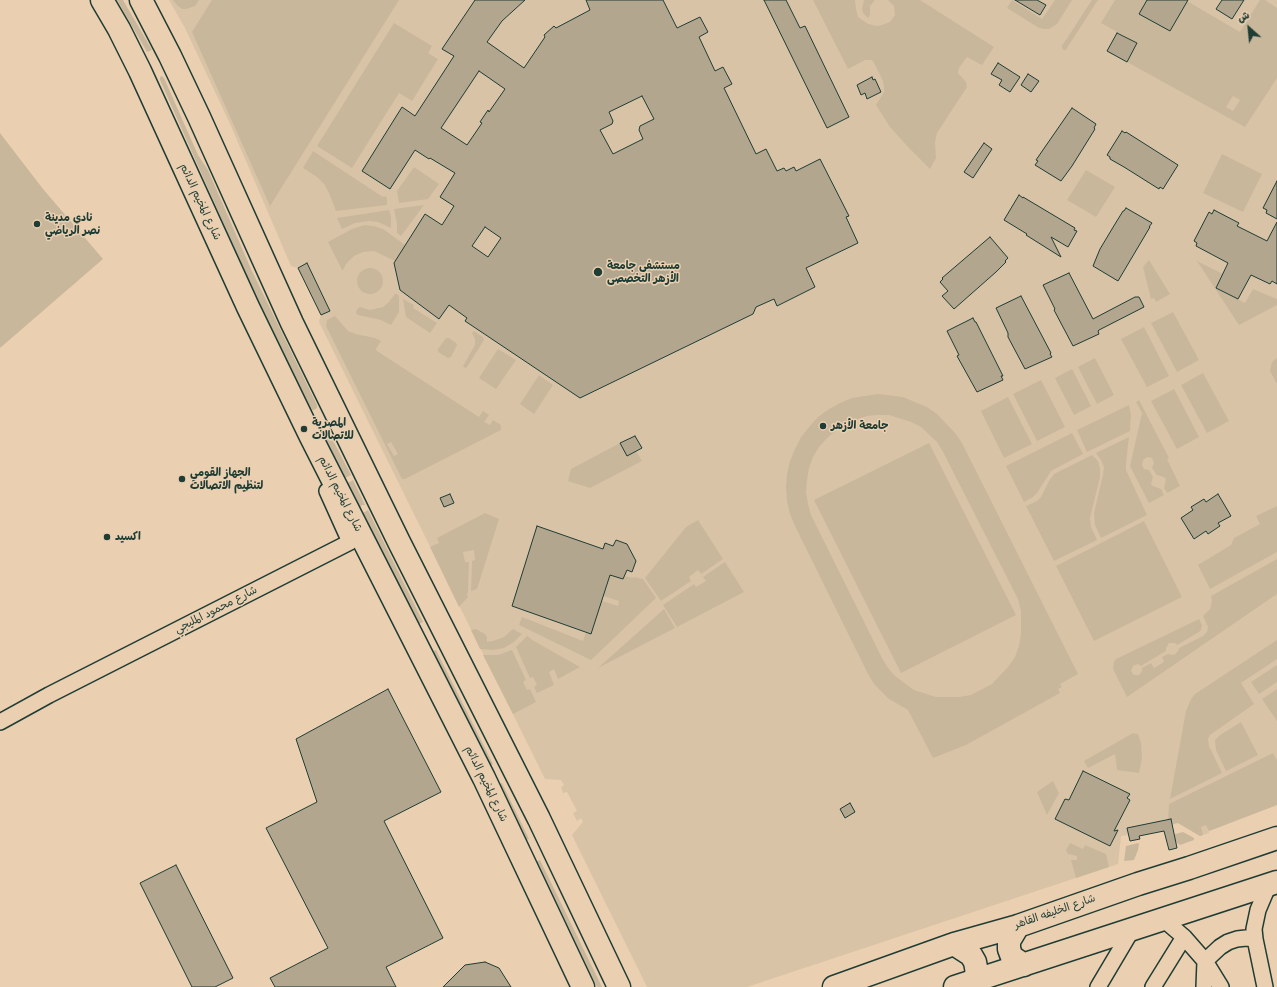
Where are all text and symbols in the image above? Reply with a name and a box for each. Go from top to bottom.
north arrow [1229,8,1269,48]
text: ش [1235,8,1252,25]
street label: شارع المخيم الدائم [176,162,224,242]
place label: نادي مدينة نصر الرياضي [45,211,100,237]
marker: نادي مدينة نصر الرياضي [32,219,42,229]
place label: مستشفى جامعة الأزهر التخصصى [607,259,680,285]
marker: مستشفى جامعة الأزهر التخصصى [592,266,604,278]
place label: المصرية للاتصالات [312,416,354,442]
place label: جامعة الأزهر [831,419,888,433]
marker: جامعة الأزهر [818,421,828,431]
marker: المصرية للاتصالات [299,424,309,434]
street label: شارع المخيم الدائم [315,454,365,534]
place label: الجهاز القومي لتنظيم الاتصالات [190,466,263,492]
marker: الجهاز القومي لتنظيم الاتصالات [177,474,187,484]
place label: اكسيد [115,530,141,544]
marker: اكسيد [102,532,112,542]
street label: شارع محمود المليجي [172,583,260,637]
street label: شارع المخيم الدائم [462,744,510,824]
street label: شارع الخليفه القاهر [1013,892,1097,932]

